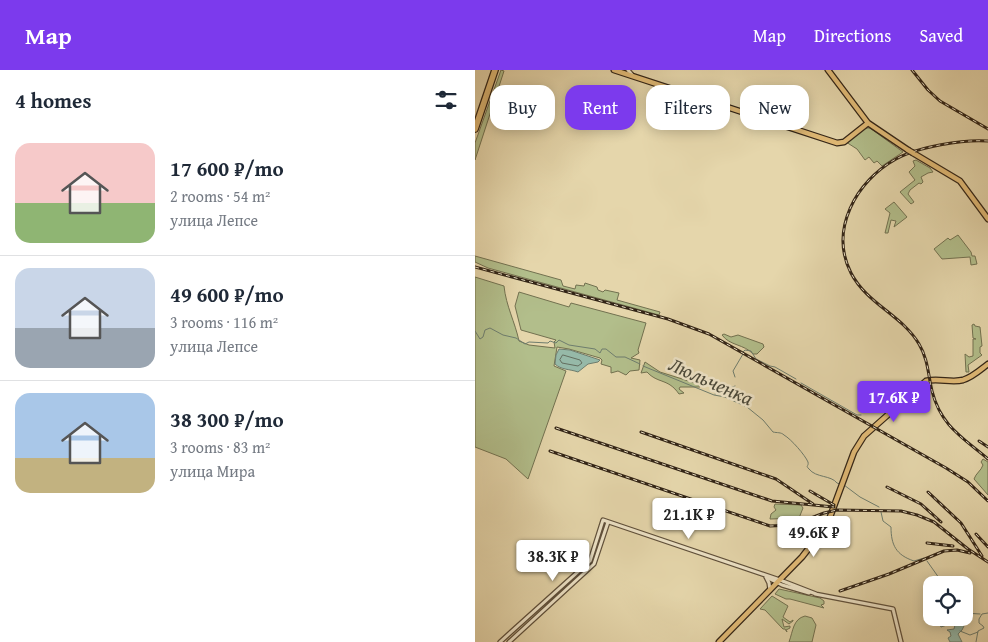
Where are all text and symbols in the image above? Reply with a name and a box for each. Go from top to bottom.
text: Map [25,18,72,53]
text: Map [753,22,786,49]
text: Directions [814,22,891,49]
text: Saved [919,22,963,49]
text: 4 homes [15,85,91,116]
chip: Buy [490,85,555,130]
chip: Rent [565,85,636,130]
chip: Filters [646,85,730,130]
chip: New [740,85,809,130]
icon: filters [432,86,460,114]
text: 17 600 ₽/mo [170,153,284,184]
icon: home [55,163,115,223]
text: 2 rooms · 54 m² [170,184,270,208]
text: улица Лепсе [170,208,258,232]
text: 49 600 ₽/mo [170,279,284,310]
icon: home [55,288,115,348]
text: 3 rooms · 116 m² [170,310,278,334]
text: улица Лепсе [170,334,258,358]
water label: Люльченка [664,349,759,412]
pin: 17.6K ₽ [848,380,940,423]
text: 17.6K ₽ [868,385,920,409]
text: 38 300 ₽/mo [170,404,284,435]
icon: home [55,413,115,473]
text: 3 rooms · 83 m² [170,435,270,459]
text: улица Мира [170,459,255,483]
pin: 21.1K ₽ [643,498,735,540]
text: 21.1K ₽ [663,502,715,526]
pin: 49.6K ₽ [768,516,860,558]
text: 49.6K ₽ [788,520,840,544]
pin: 38.3K ₽ [507,540,599,582]
text: 38.3K ₽ [527,544,579,568]
map controls [923,576,973,626]
button: locate [923,576,973,626]

